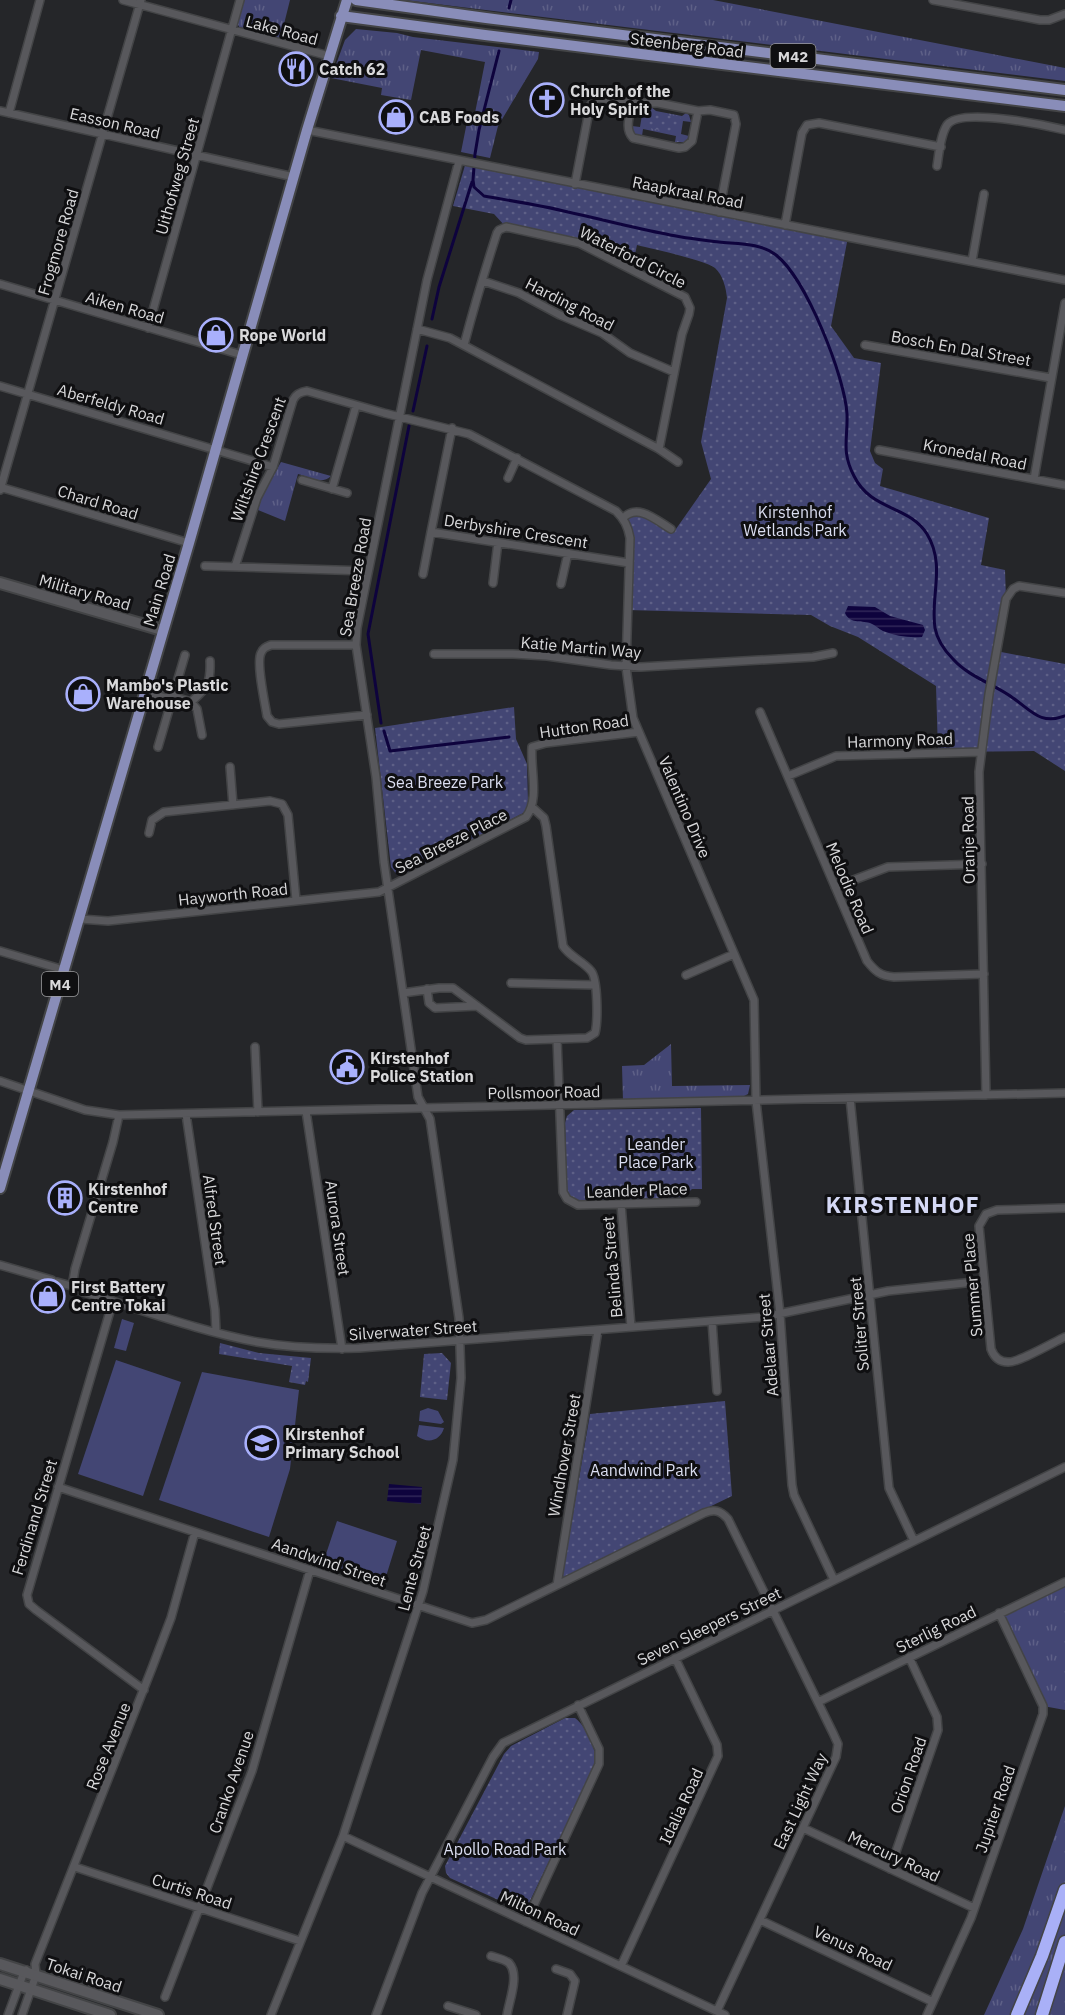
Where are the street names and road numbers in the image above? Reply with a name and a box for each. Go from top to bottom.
street label: Lake Road [244,11,320,49]
street label: Steenberg Road [629,28,745,62]
road number: M42 [770,44,816,68]
street label: Easson Road [68,103,162,143]
street label: Uithofweg Street [151,115,203,237]
street label: Raapkraal Road [631,171,745,213]
street label: Frogmore Road [33,186,83,298]
street label: Waterford Circle [576,222,690,293]
street label: Harding Road [522,273,618,335]
street label: Aiken Road [83,286,167,328]
street label: Bosch En Dal Street [890,326,1032,370]
street label: Aberfeldy Road [55,379,167,429]
street label: Wiltshire Crescent [226,394,290,524]
street label: Kronedal Road [921,434,1029,474]
street label: Chard Road [55,480,141,524]
street label: Derbyshire Crescent [443,510,589,552]
street label: Sea Breeze Road [335,516,375,638]
street label: Main Road [138,551,180,629]
street label: Military Road [37,569,133,615]
street label: Katie Martin Way [520,632,642,662]
street label: Hutton Road [538,710,630,742]
street label: Harmony Road [847,728,953,752]
street label: Valentino Drive [655,753,716,861]
street label: Oranje Road [957,796,979,884]
street label: Sea Breeze Place [392,804,511,878]
street label: Melodie Road [822,839,878,937]
street label: Hayworth Road [177,878,289,910]
road number: M4 [42,972,78,996]
street label: Pollsmoor Road [487,1081,601,1103]
street label: Alfred Street [199,1173,231,1267]
street label: Leander Place [586,1178,688,1202]
street label: Aurora Street [321,1179,355,1277]
street label: Belinda Street [598,1215,626,1319]
street label: Summer Place [957,1232,986,1338]
street label: Soliter Street [845,1276,873,1372]
street label: Adelaar Street [754,1293,782,1397]
street label: Silverwater Street [348,1316,478,1344]
street label: Windhover Street [543,1392,585,1518]
street label: Ferdinand Street [7,1457,61,1577]
street label: Lente Street [393,1523,435,1613]
street label: Aandwind Street [269,1533,389,1591]
street label: Seven Sleepers Street [634,1582,784,1670]
street label: Sterlig Road [893,1601,979,1657]
street label: Rose Avenue [81,1699,135,1793]
street label: Cranko Avenue [204,1728,258,1836]
street label: Orion Road [886,1734,930,1816]
street label: East Light Way [769,1749,831,1853]
street label: Jupiter Road [971,1763,1019,1855]
street label: Idalia Road [655,1765,707,1847]
street label: Mercury Road [845,1826,943,1886]
street label: Curtis Road [149,1869,235,1913]
street label: Milton Road [497,1886,583,1940]
street label: Venus Road [810,1921,896,1975]
street label: Tokai Road [44,1953,124,1997]

